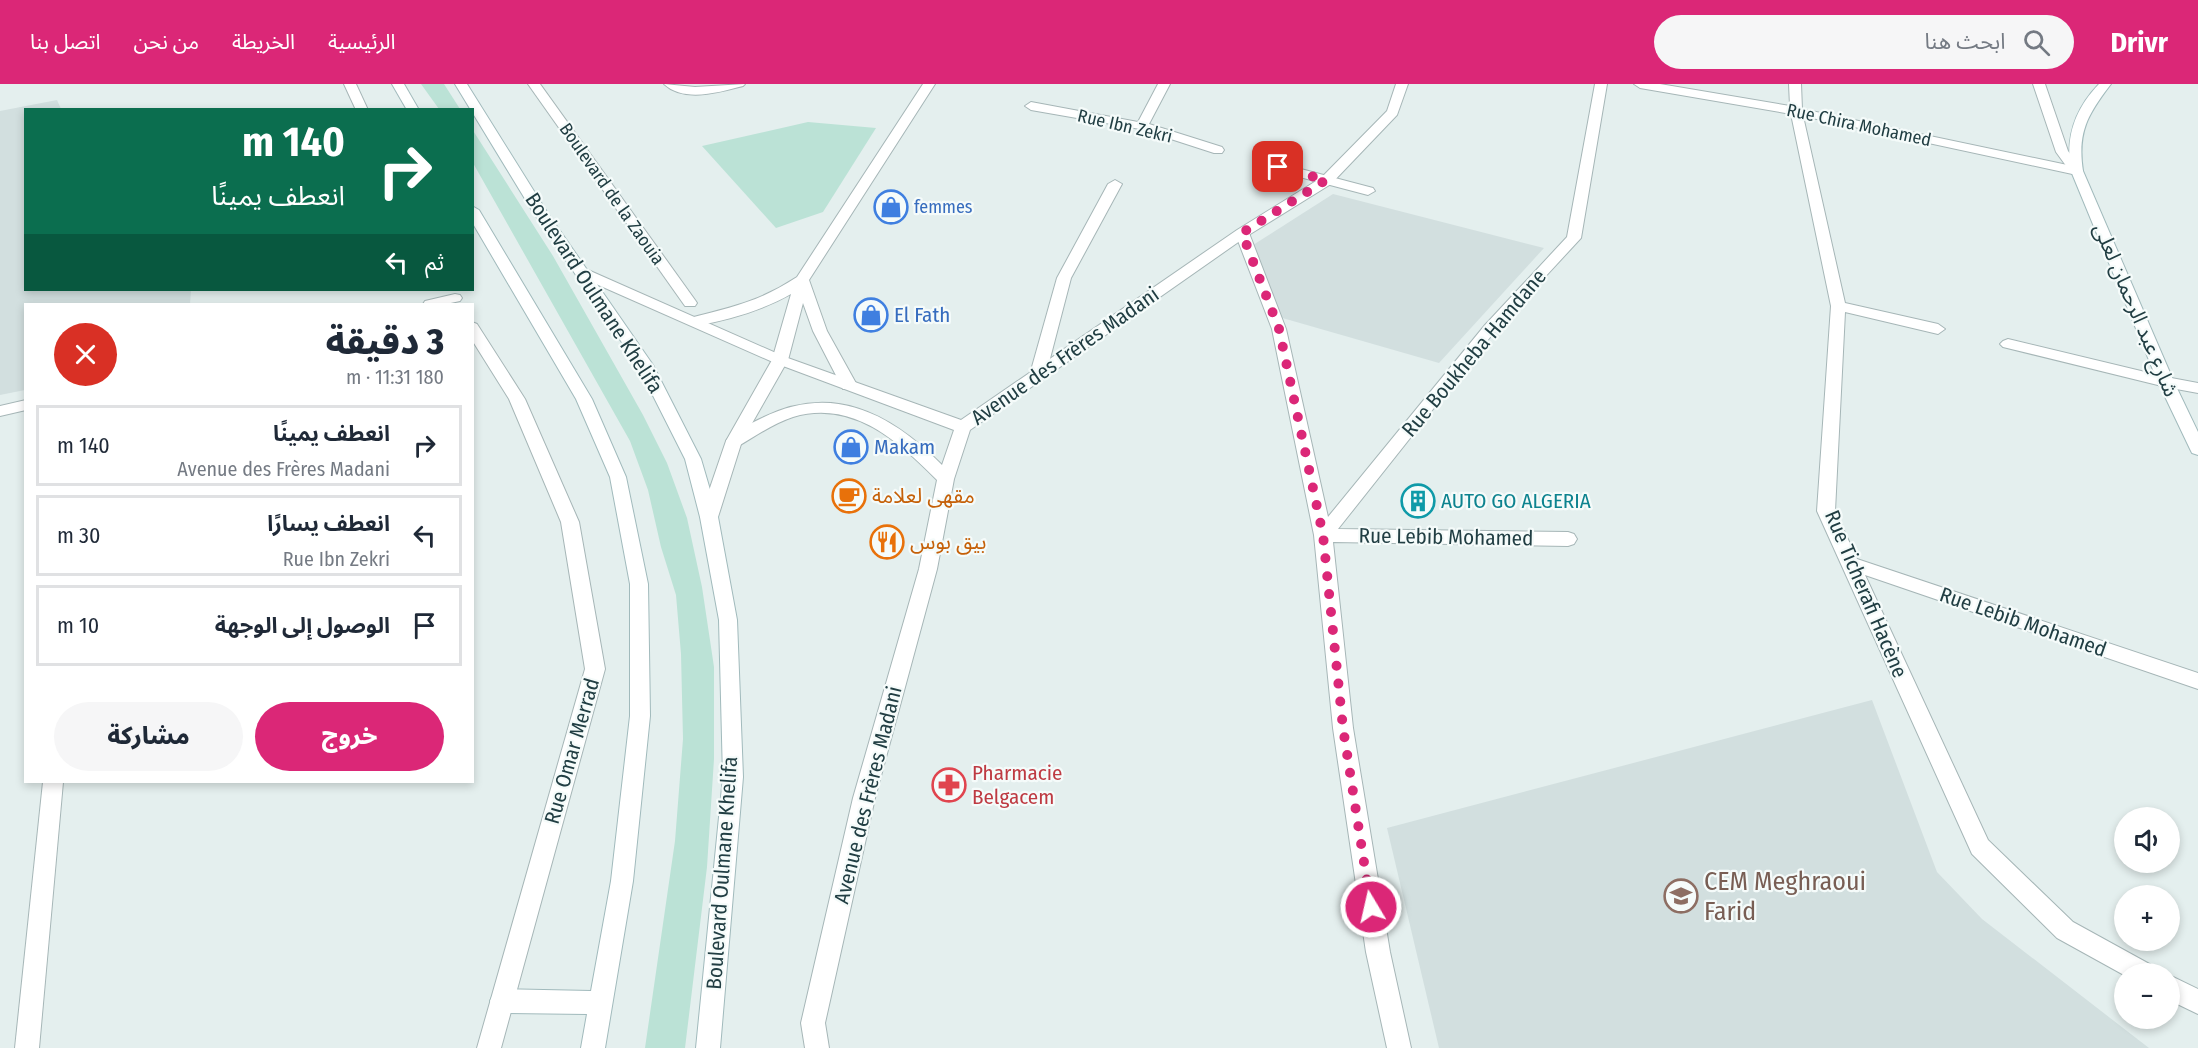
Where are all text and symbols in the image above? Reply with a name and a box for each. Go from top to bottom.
search box [1654,15,2074,69]
icon: search [2020,26,2053,59]
text: Drivr [2110,26,2168,59]
text: ابحث هنا [1924,28,2005,55]
text: اتصل بنا [30,29,100,55]
text: من نحن [133,29,199,55]
text: الخريطة [232,29,295,55]
text: الرئيسية [328,29,396,55]
street label: Rue Chira Mohamed [1785,99,1933,151]
street label: Rue Ibn Zekri [1075,104,1175,148]
text: 140 m [242,117,345,167]
street label: Boulevard de la Zaouia [555,119,669,269]
icon: right [366,132,444,210]
pin [1252,141,1303,192]
icon: arrive [1261,150,1294,183]
text: انعطف يمينًا [211,180,345,212]
street label: Boulevard Oulmane Khelifa [519,188,669,398]
shop icon: femmes [873,189,909,225]
place label: femmes [914,196,973,218]
street label: شارع عبد الرحمان لعلى [2086,219,2184,401]
icon: left [380,246,413,279]
text: ثم [425,249,444,276]
street label: Rue Boukheba Hamdane [1396,264,1552,442]
street label: Avenue des Frères Madani [966,281,1164,431]
shop icon: El Fath [853,297,889,333]
place label: El Fath [894,302,950,328]
text: 3 دقيقة [326,320,444,364]
button: close [54,323,117,386]
text: 180 m · 11:31 [346,365,444,389]
text: انعطف يمينًا [273,420,390,447]
icon: right [408,429,441,462]
shop icon: Makam [833,429,869,465]
text: 140 m [57,432,110,459]
place label: Makam [874,434,935,460]
text: Avenue des Frères Madani [177,457,390,481]
cafe icon: مقهى لعلامة [831,478,867,514]
place label: مقهى لعلامة [872,483,975,509]
building icon: AUTO GO ALGERIA [1400,483,1436,519]
place label: AUTO GO ALGERIA [1441,488,1591,514]
street label: Rue Ticherafi Hacène [1819,506,1913,682]
text: انعطف يسارًا [267,510,390,537]
icon: left [408,519,441,552]
text: 30 m [57,522,100,549]
street label: Rue Lebib Mohamed [1358,522,1534,552]
restaurant icon: بيق بوس [869,524,905,560]
place label: بيق بوس [910,529,986,555]
text: Rue Ibn Zekri [283,547,390,571]
street label: Rue Lebib Mohamed [1936,581,2110,663]
icon: arrive [408,609,441,642]
text: 10 m [57,612,99,639]
text: الوصول إلى الوجهة [215,612,390,639]
street label: Rue Omar Merrad [539,675,605,827]
street label: Avenue des Frères Madani [828,684,908,906]
button: مشاركة [54,702,243,771]
button: خروج [255,702,444,771]
street label: Boulevard Oulmane Khelifa [701,756,743,990]
place label: Pharmacie Belgacem [972,760,1062,810]
pharmacy icon: Pharmacie Belgacem [931,767,967,803]
map controls [2114,807,2180,1029]
button: sound [2114,807,2180,873]
place label: CEM Meghraoui Farid [1704,866,1866,927]
position arrow [1339,875,1403,939]
school or university icon: CEM Meghraoui Farid [1663,878,1699,914]
button: + [2114,885,2180,951]
button: − [2114,963,2180,1029]

